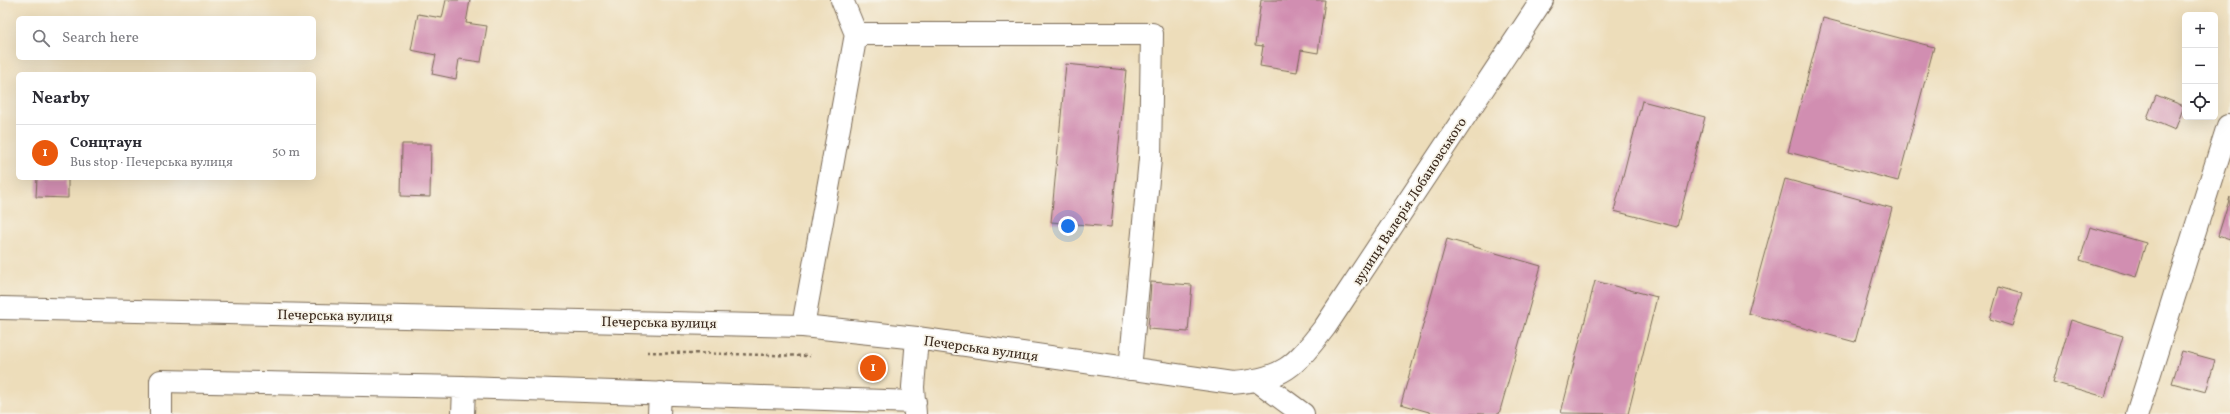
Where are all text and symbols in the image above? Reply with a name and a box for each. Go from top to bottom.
map controls [2182,12,2218,120]
button: + [2182,12,2218,48]
search box [16,16,316,60]
icon: search [30,27,52,49]
text: Search here [62,28,139,49]
button: − [2182,48,2218,84]
button: locate [2182,84,2218,120]
text: Nearby [32,87,90,110]
street label: вулиця Валерія Лобановського [1349,114,1472,289]
text: Сонцтаун [70,133,142,154]
text: 1 [42,144,48,162]
text: 50 m [272,144,300,162]
text: Bus stop · Печерська вулиця [70,154,233,172]
your location [1058,216,1078,236]
street label: Печерська вулиця [277,306,393,327]
street label: Печерська вулиця [601,313,717,334]
street label: Печерська вулиця [922,332,1039,367]
pin: 1 [860,353,886,383]

